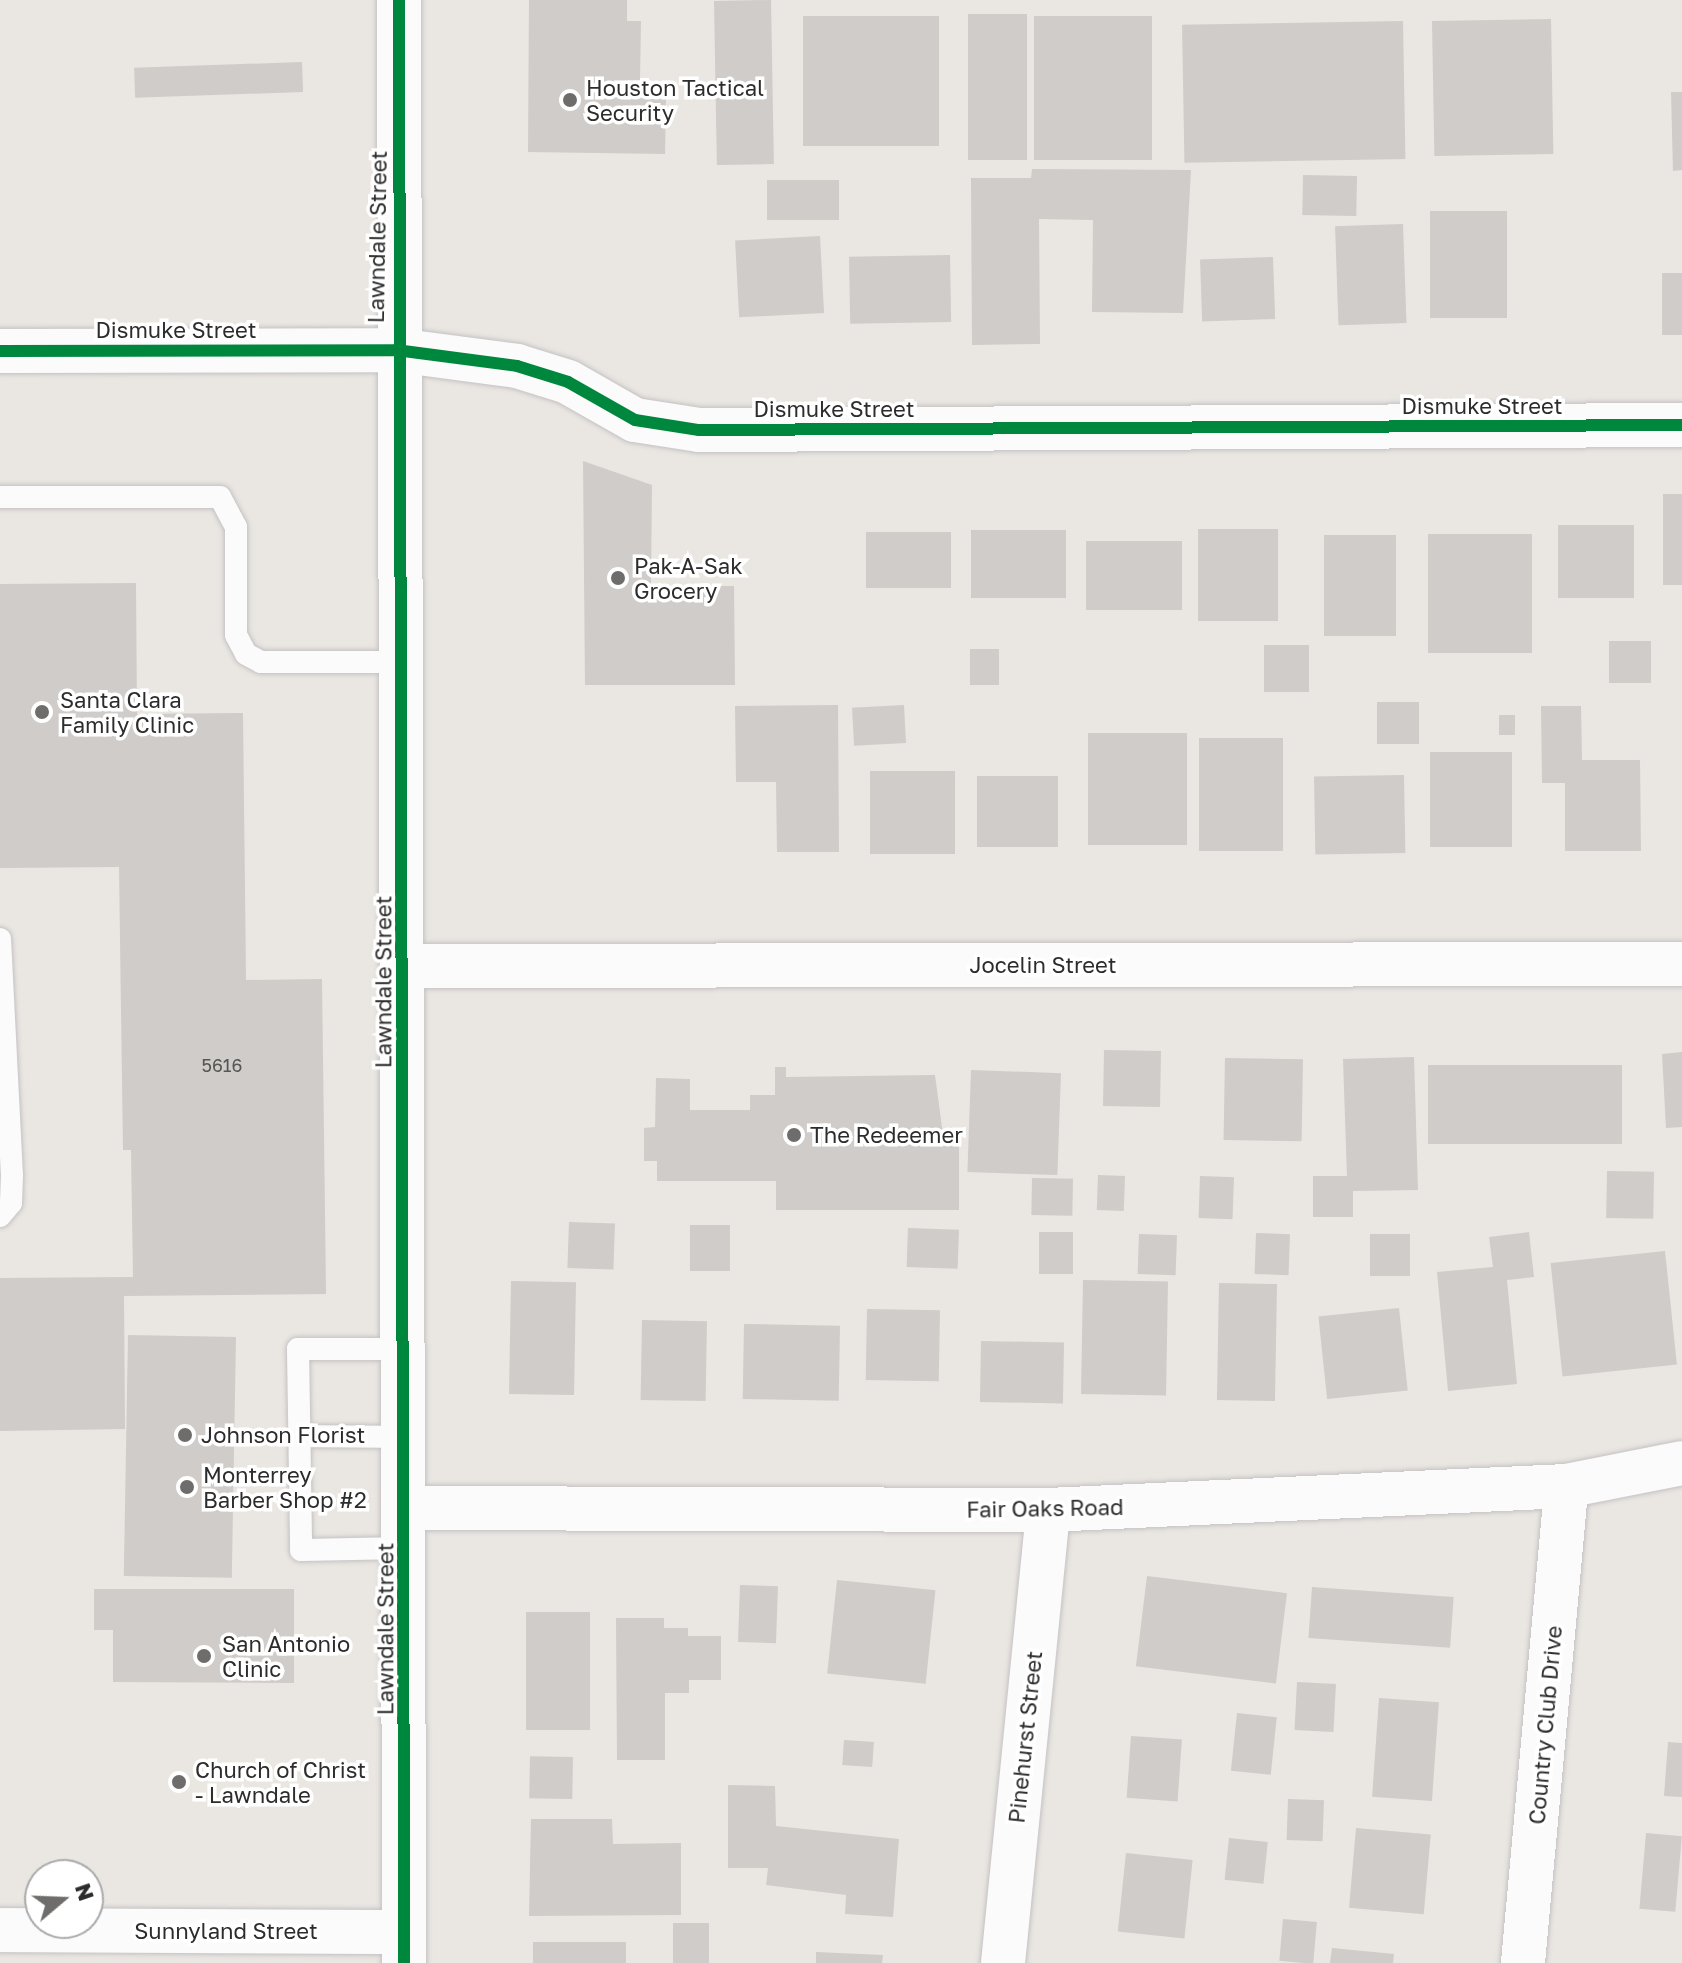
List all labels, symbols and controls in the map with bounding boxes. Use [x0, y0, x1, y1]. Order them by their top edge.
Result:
place label: Houston Tactical Security [586, 74, 764, 126]
marker: Houston Tactical Security [561, 91, 579, 109]
street label: Lawndale Street [362, 151, 392, 323]
street label: Dismuke Street [95, 317, 257, 343]
street label: Dismuke Street [1401, 393, 1563, 419]
street label: Dismuke Street [753, 396, 915, 422]
place label: Pak-A-Sak Grocery [634, 552, 743, 604]
marker: Pak-A-Sak Grocery [609, 569, 627, 587]
place label: Santa Clara Family Clinic [60, 686, 194, 738]
marker: Santa Clara Family Clinic [31, 701, 53, 723]
street label: Lawndale Street [370, 896, 396, 1068]
street label: Jocelin Street [969, 952, 1117, 978]
house number: 5616 [202, 1054, 242, 1076]
place label: The Redeemer [810, 1122, 963, 1148]
marker: The Redeemer [785, 1126, 803, 1144]
place label: Johnson Florist [201, 1422, 365, 1448]
marker: Johnson Florist [176, 1426, 194, 1444]
place label: Monterrey Barber Shop #2 [203, 1461, 367, 1512]
marker: Monterrey Barber Shop #2 [178, 1478, 196, 1496]
street label: Fair Oaks Road [966, 1493, 1124, 1523]
street label: Lawndale Street [372, 1543, 398, 1715]
street label: Country Club Drive [1523, 1624, 1567, 1826]
place label: San Antonio Clinic [222, 1630, 350, 1682]
marker: San Antonio Clinic [193, 1645, 215, 1667]
street label: Pinehurst Street [1003, 1650, 1047, 1824]
place label: Church of Christ - Lawndale [195, 1756, 366, 1808]
marker: Church of Christ - Lawndale [170, 1773, 188, 1791]
north arrow [24, 1859, 104, 1939]
text: N [70, 1879, 101, 1904]
street label: Sunnyland Street [134, 1918, 318, 1944]

